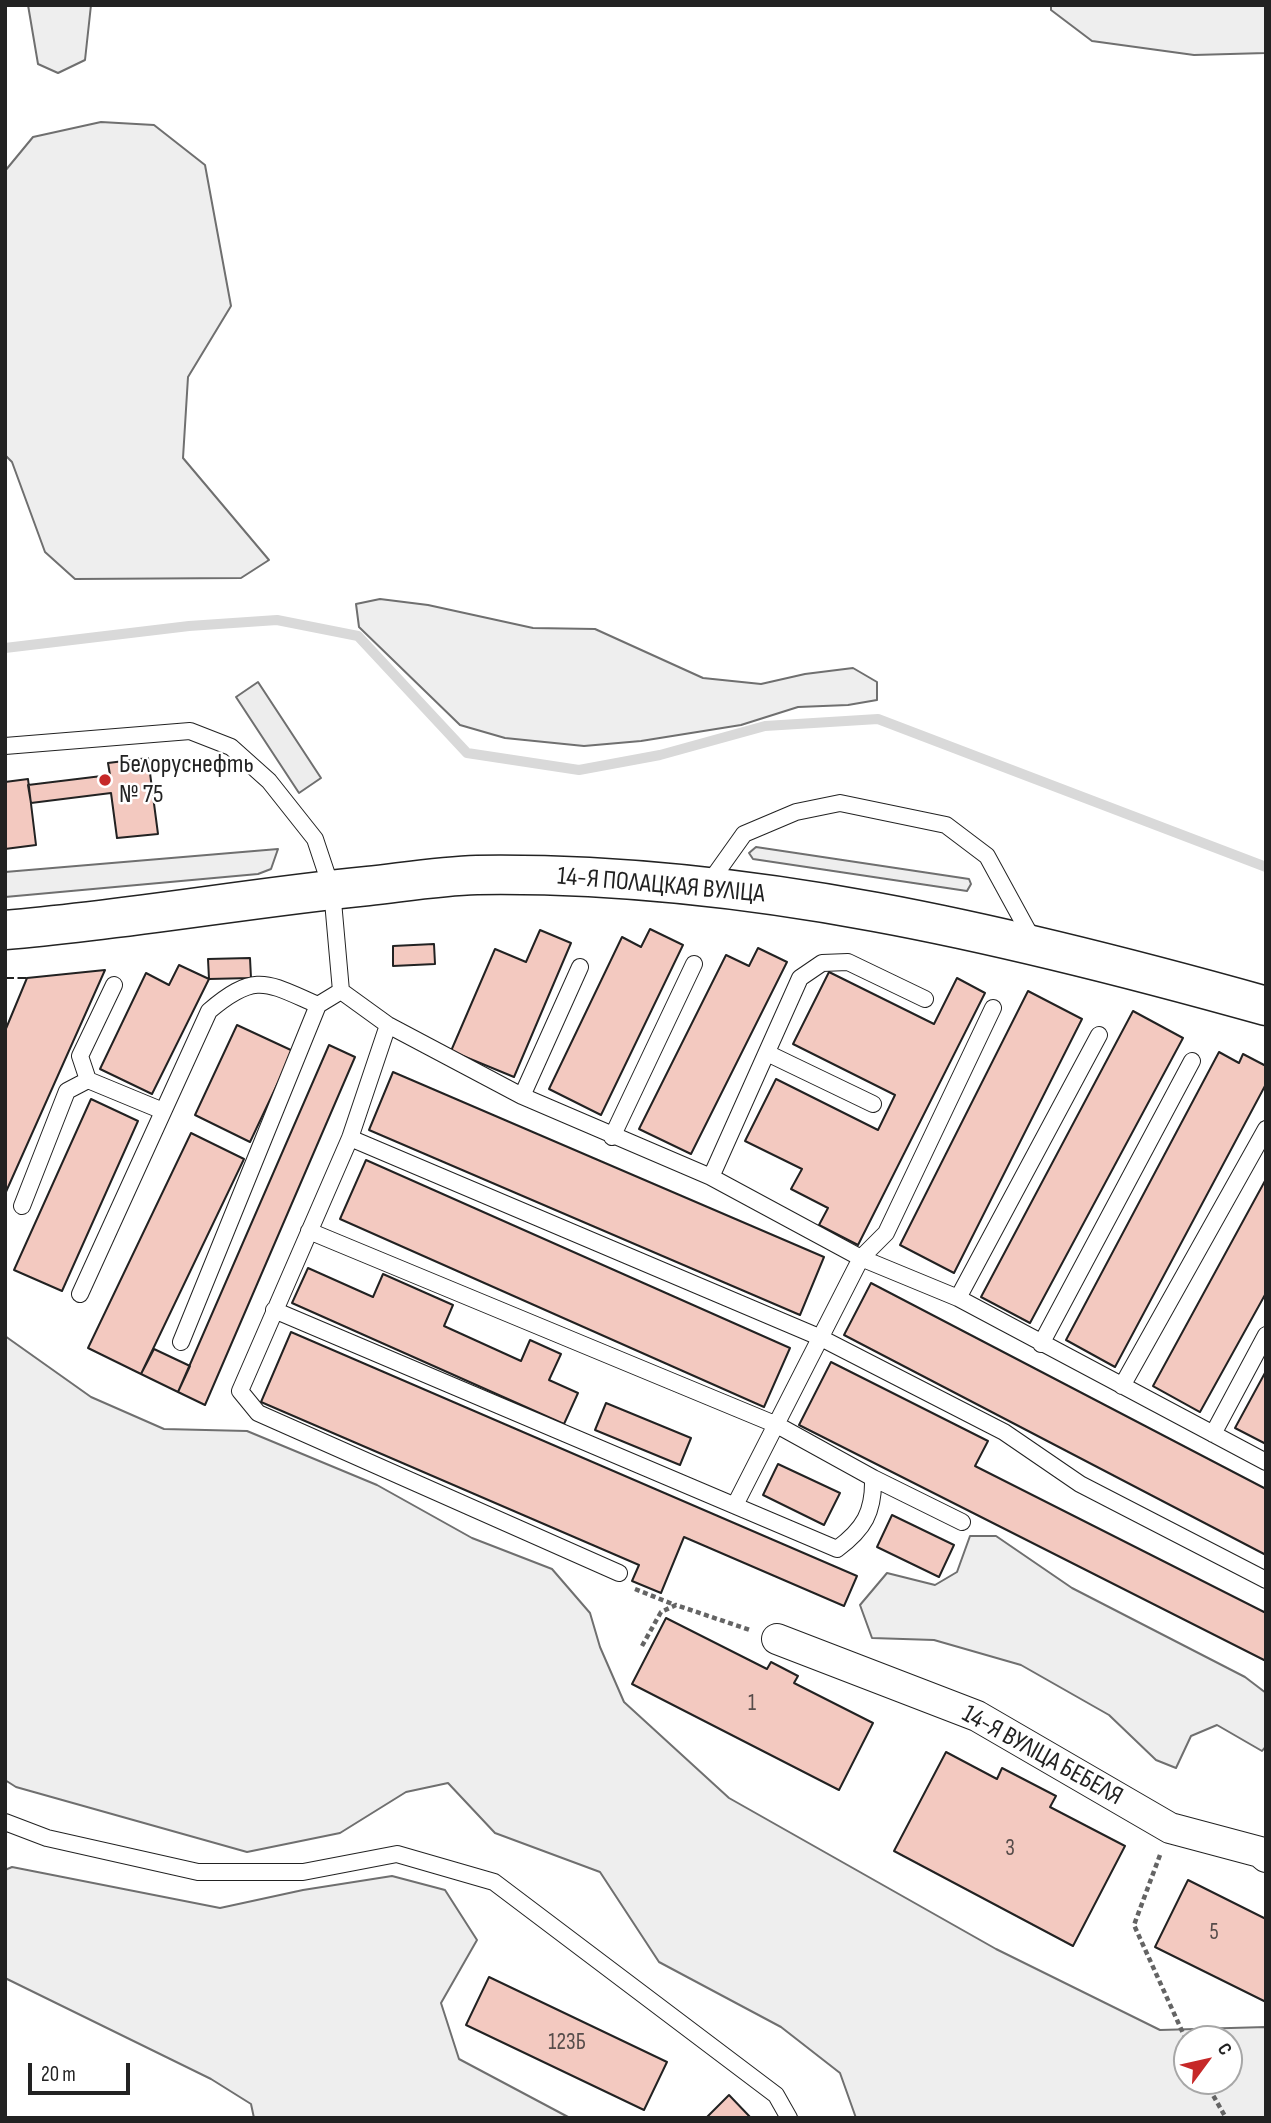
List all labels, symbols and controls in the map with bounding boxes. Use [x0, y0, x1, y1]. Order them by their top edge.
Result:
place label: Белоруснефть № 75 [119, 749, 254, 810]
marker: Белоруснефть № 75 [97, 772, 113, 788]
street label: 14-Я ПОЛАЦКАЯ ВУЛІЦА [556, 861, 766, 911]
house number: 1 [748, 1690, 756, 1718]
street label: 14-Я ВУЛІЦА БЕБЕЛЯ [956, 1699, 1128, 1813]
house number: 3 [1005, 1835, 1015, 1863]
house number: 5 [1209, 1919, 1219, 1947]
north arrow [1173, 2025, 1243, 2095]
house number: 123Б [548, 2029, 586, 2057]
text: С [1212, 2039, 1237, 2060]
scale bar [32, 2050, 133, 2094]
text: 20 m [41, 2062, 76, 2087]

